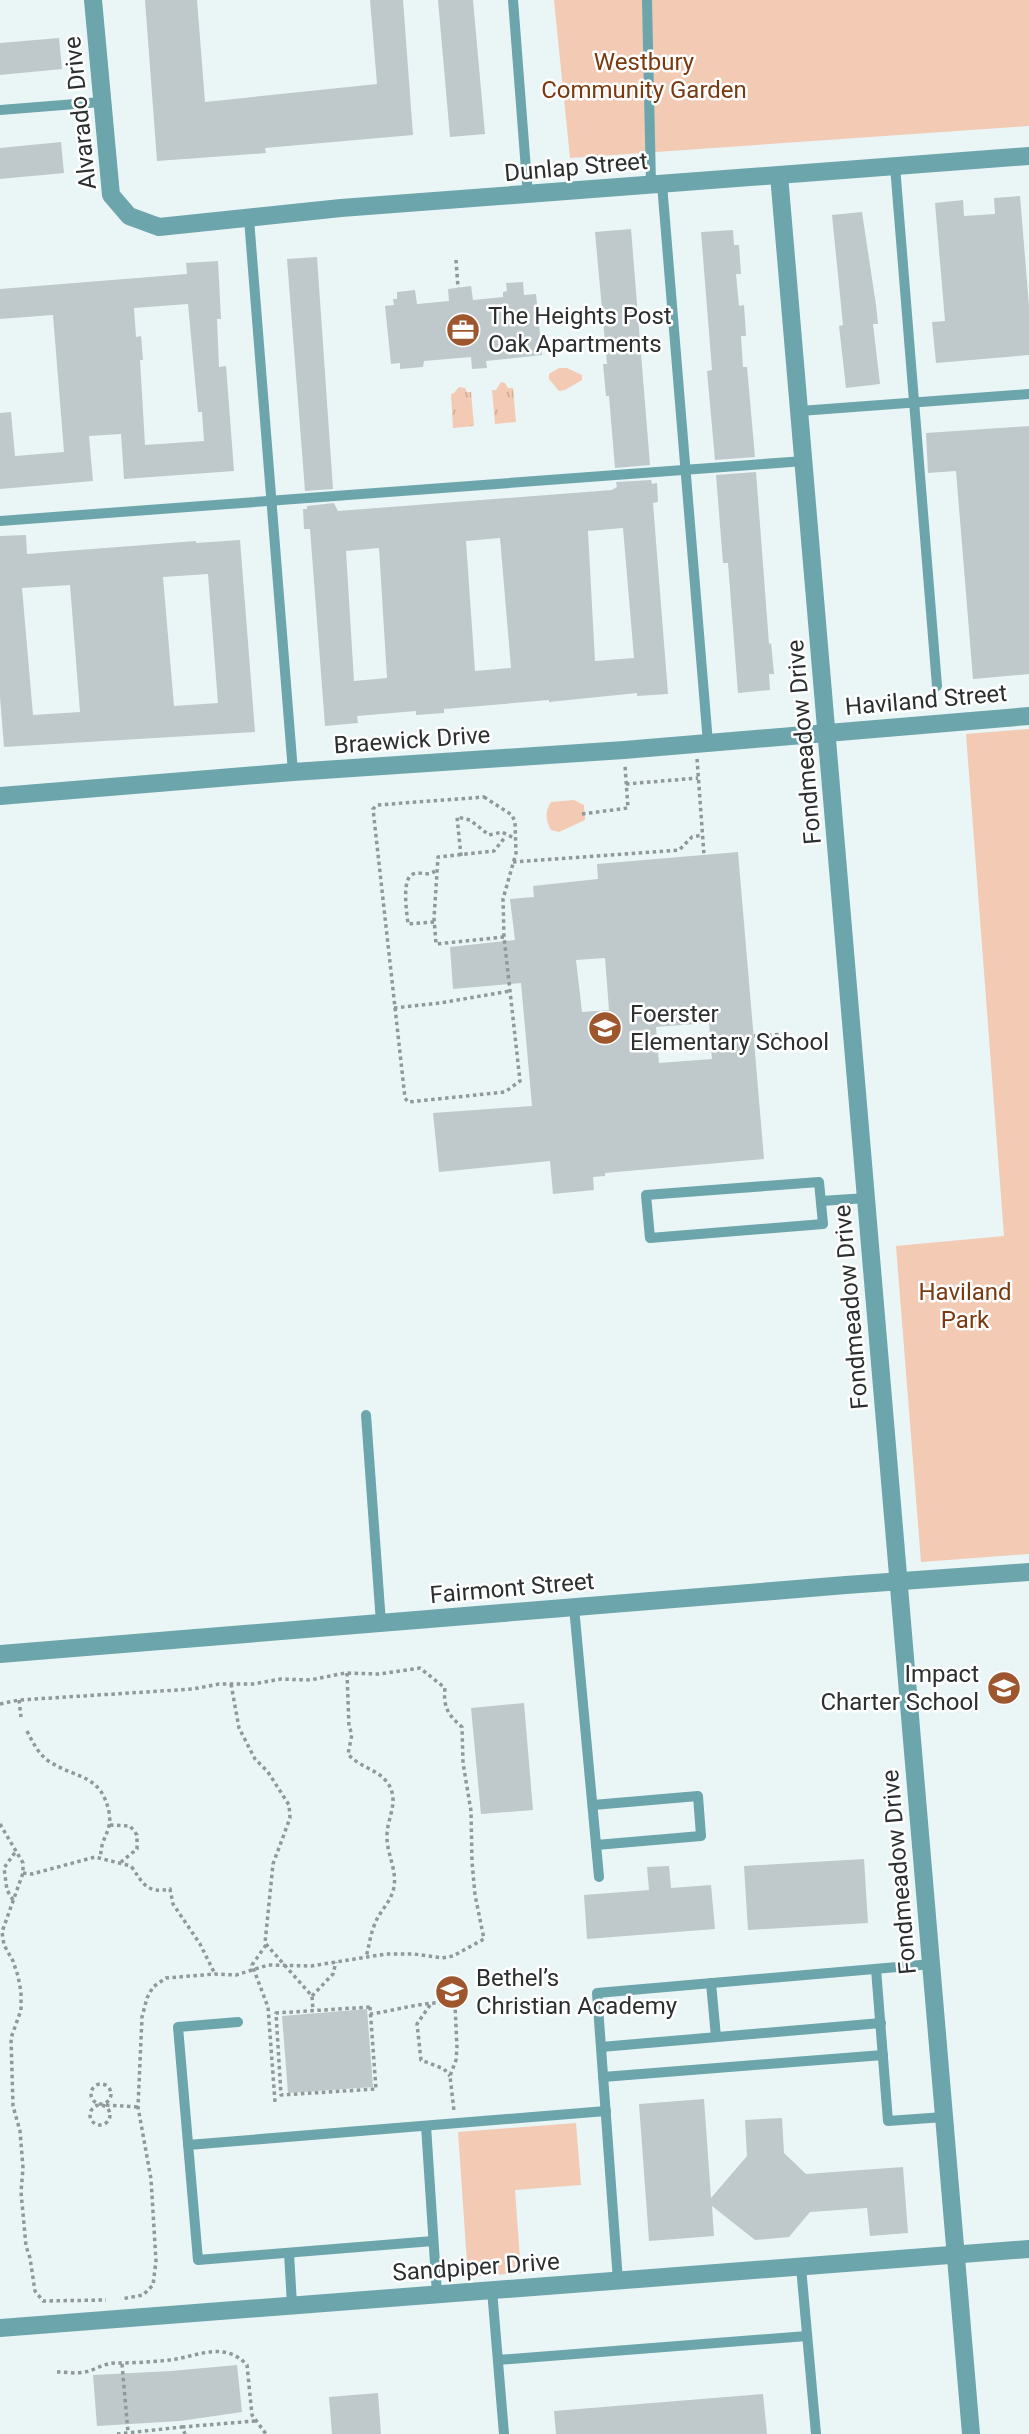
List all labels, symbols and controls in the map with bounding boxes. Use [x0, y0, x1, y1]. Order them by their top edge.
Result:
street label: Alvarado Drive [58, 35, 102, 191]
park label: Westbury Community Garden [541, 48, 747, 104]
street label: Dunlap Street [503, 147, 649, 187]
place label: The Heights Post Oak Apartments [488, 302, 672, 358]
office icon: The Heights Post Oak Apartments [444, 311, 482, 349]
street label: Fondmeadow Drive [781, 638, 827, 846]
street label: Haviland Street [844, 679, 1008, 721]
street label: Braewick Drive [333, 721, 491, 759]
place label: Foerster Elementary School [630, 1000, 829, 1056]
school or university icon: Foerster Elementary School [586, 1009, 624, 1047]
street label: Fondmeadow Drive [828, 1203, 874, 1411]
park label: Haviland Park [918, 1278, 1012, 1334]
street label: Fairmont Street [429, 1567, 596, 1609]
place label: Impact Charter School [820, 1660, 979, 1716]
school or university icon: Impact Charter School [985, 1669, 1023, 1707]
street label: Fondmeadow Drive [876, 1768, 922, 1976]
place label: Bethel’s Christian Academy [476, 1964, 678, 2020]
school or university icon: Bethel’s Christian Academy [433, 1973, 471, 2011]
street label: Sandpiper Drive [391, 2247, 561, 2287]

